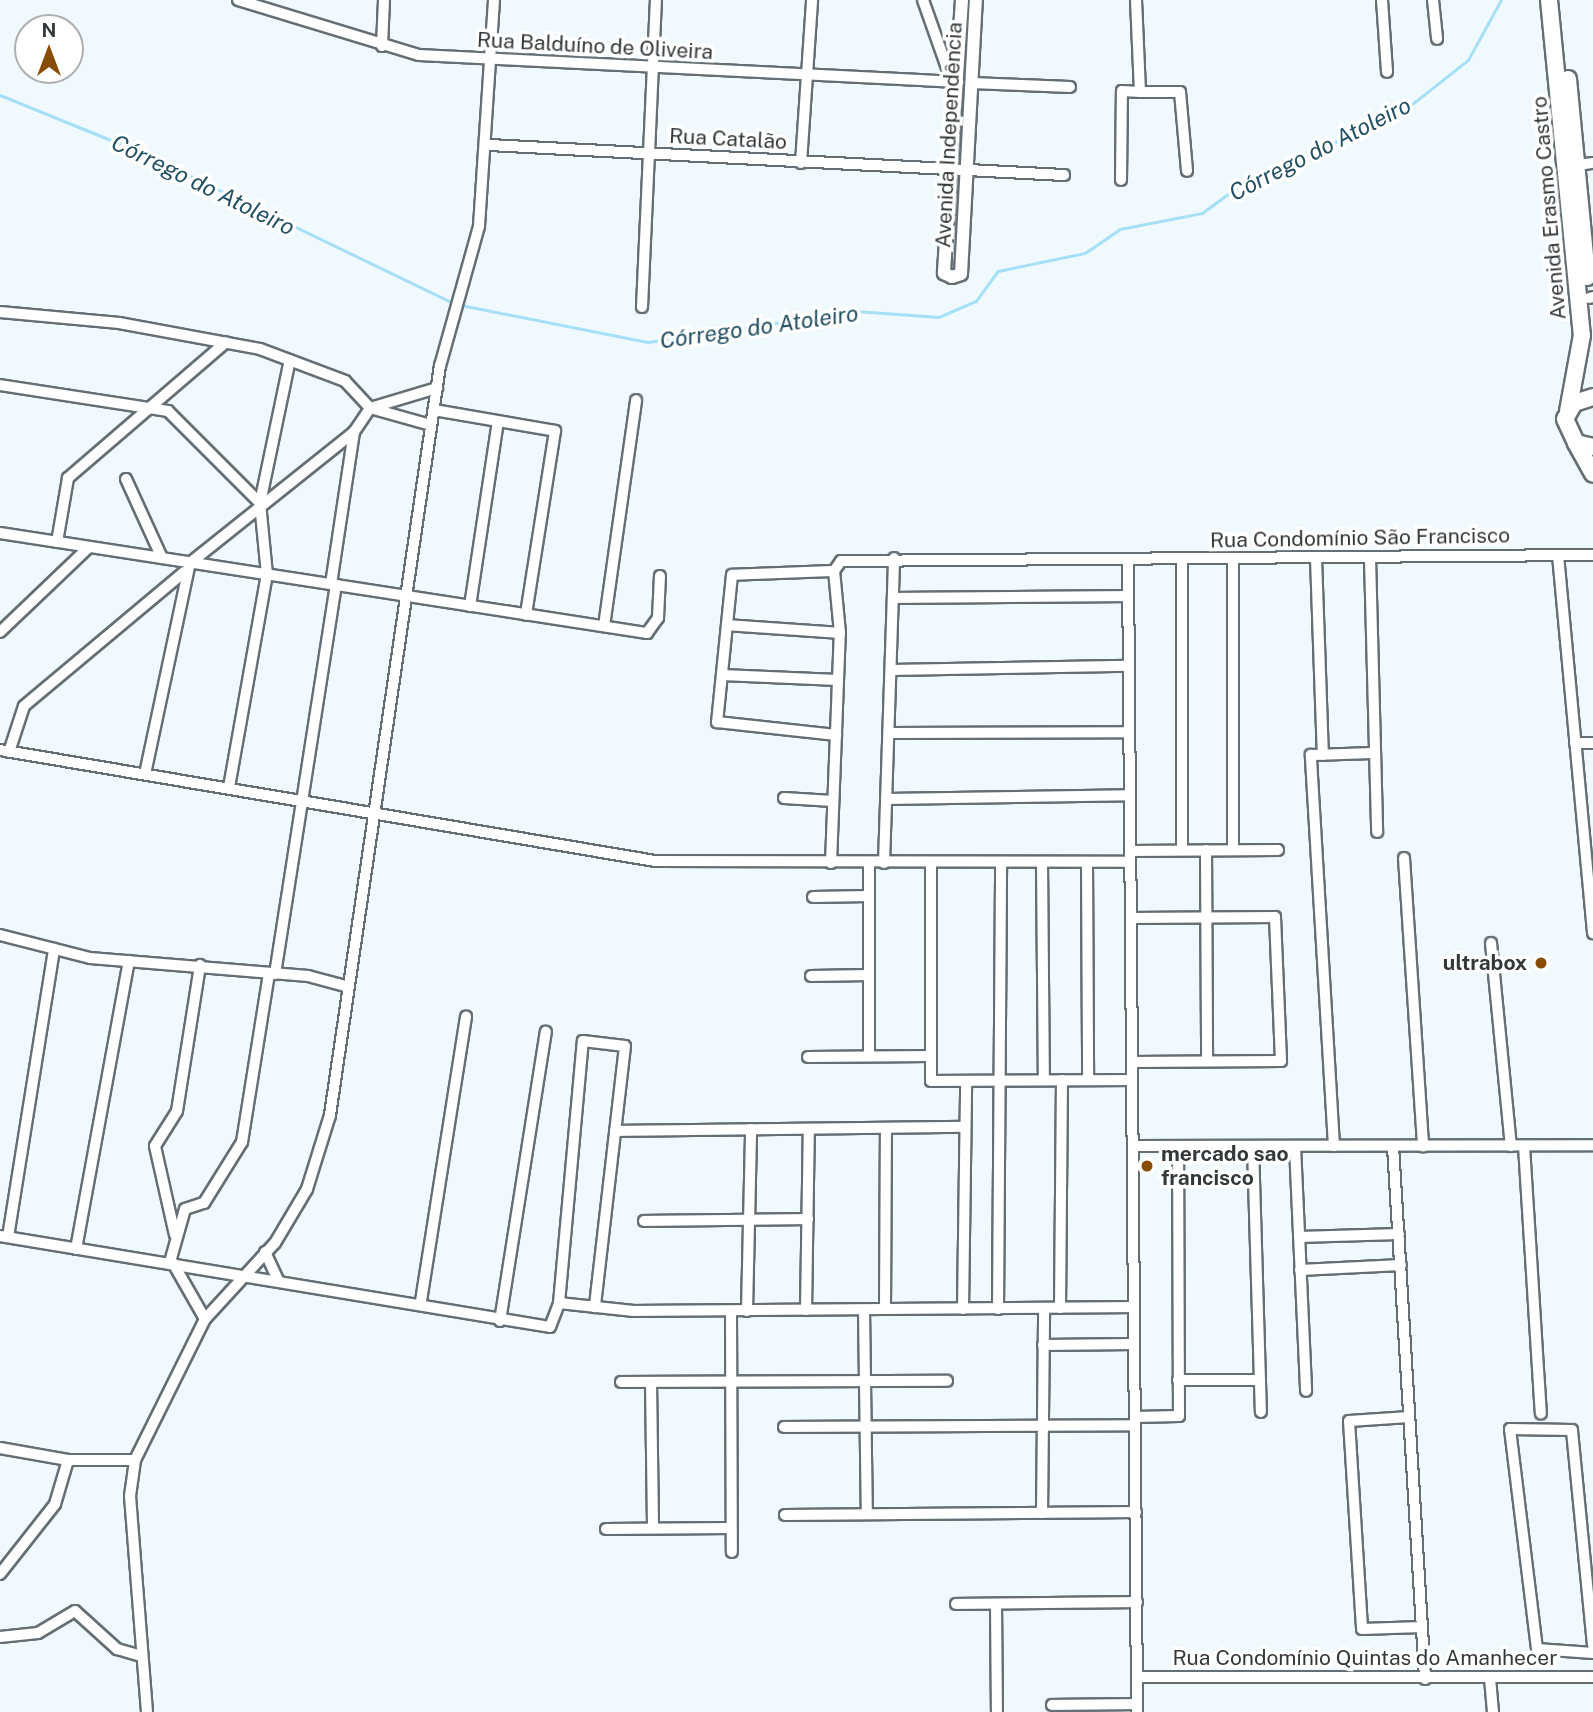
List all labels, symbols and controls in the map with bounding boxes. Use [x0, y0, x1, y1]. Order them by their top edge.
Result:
north arrow [14, 14, 84, 84]
text: N [42, 19, 56, 41]
street label: Avenida Independência [931, 21, 967, 249]
street label: Rua Balduíno de Oliveira [476, 27, 714, 65]
water label: Córrego do Atoleiro [1224, 91, 1416, 207]
street label: Avenida Erasmo Castro [1527, 95, 1571, 321]
street label: Rua Catalão [668, 123, 788, 155]
water label: Córrego do Atoleiro [107, 129, 299, 241]
water label: Córrego do Atoleiro [658, 299, 860, 355]
street label: Rua Condomínio São Francisco [1210, 523, 1510, 553]
place label: ultrabox [1443, 950, 1527, 976]
marker: ultrabox [1533, 955, 1549, 971]
place label: mercado sao francisco [1161, 1141, 1289, 1191]
marker: mercado sao francisco [1139, 1158, 1155, 1174]
street label: Rua Condomínio Quintas do Amanhecer [1172, 1645, 1558, 1671]

